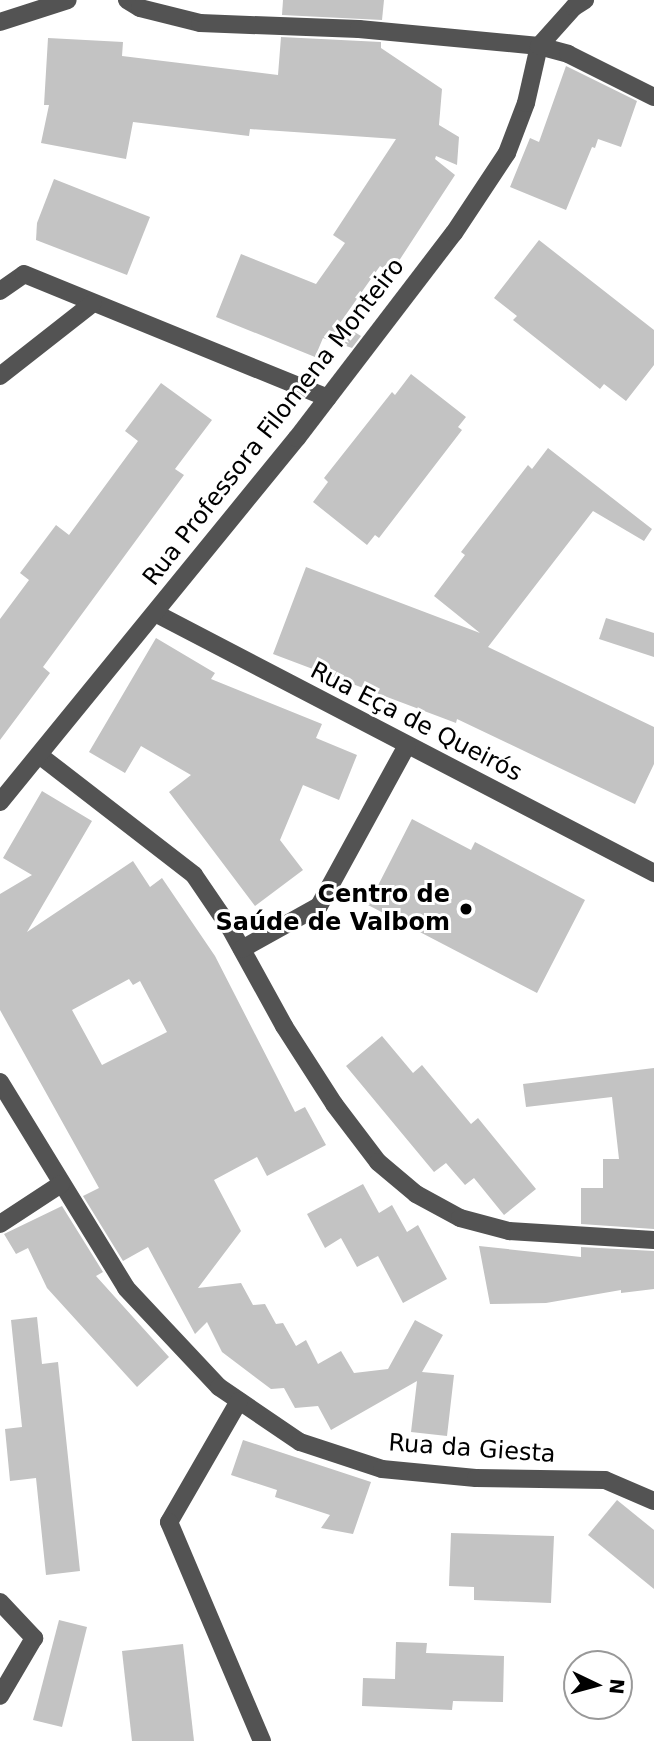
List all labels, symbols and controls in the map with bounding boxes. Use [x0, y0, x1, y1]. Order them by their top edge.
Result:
street label: Rua Professora Filomena Monteiro [137, 253, 411, 591]
street label: Rua Eça de Queirós [305, 656, 527, 788]
place label: Centro de Saúde de Valbom [215, 881, 450, 937]
marker: Centro de Saúde de Valbom [456, 899, 476, 919]
street label: Rua da Giesta [388, 1429, 556, 1469]
north arrow [563, 1650, 633, 1720]
text: N [605, 1678, 629, 1696]

